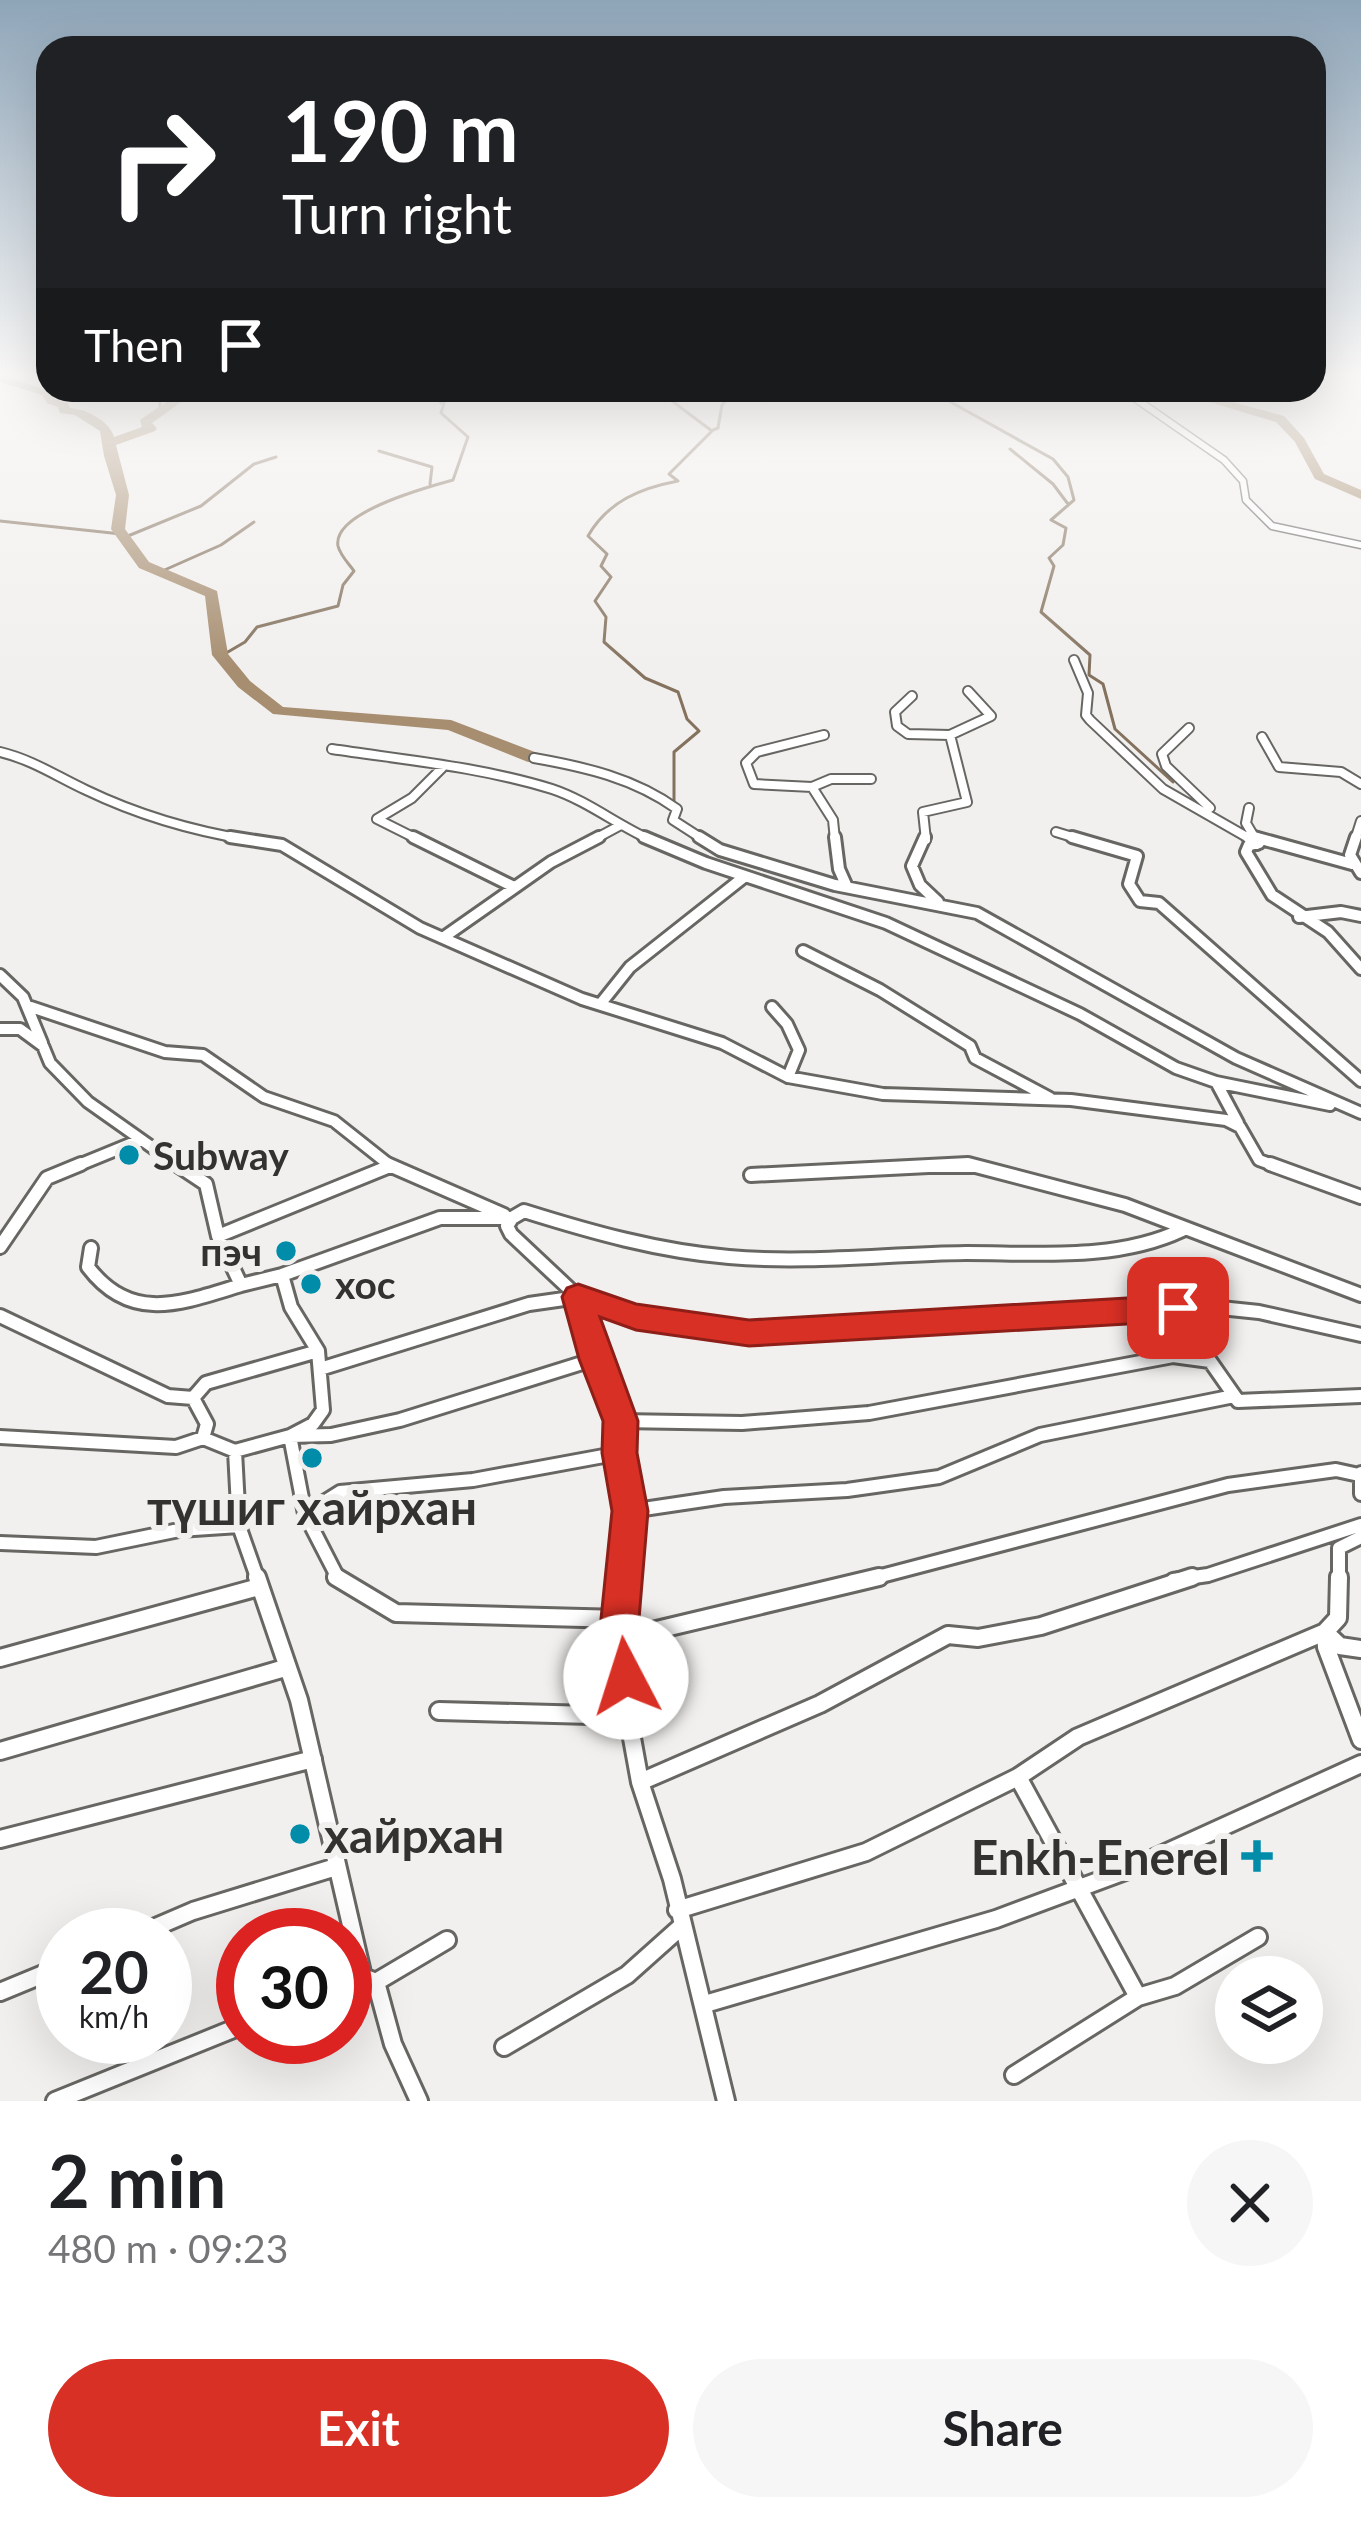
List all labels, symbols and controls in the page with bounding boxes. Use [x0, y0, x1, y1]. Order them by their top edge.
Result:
text: 190 m [282, 79, 519, 180]
icon: right [84, 84, 240, 240]
text: Turn right [282, 181, 512, 246]
icon: arrive [208, 312, 274, 378]
text: Then [84, 318, 184, 372]
place label: Subway [153, 1132, 289, 1178]
marker: Subway [116, 1142, 142, 1168]
place label: пэч [200, 1228, 262, 1274]
marker: пэч [273, 1238, 299, 1264]
pin [1127, 1257, 1229, 1359]
place label: хос [335, 1261, 396, 1307]
marker: хос [298, 1271, 324, 1297]
icon: arrive [1145, 1275, 1211, 1341]
marker: түшиг хайрхан [299, 1445, 325, 1471]
place label: түшиг хайрхан [147, 1478, 477, 1535]
position arrow [563, 1614, 689, 1740]
place label: хайрхан [324, 1806, 504, 1863]
marker: хайрхан [287, 1821, 313, 1847]
place label: Enkh-Enerel [971, 1828, 1230, 1885]
marker: Enkh-Enerel [1241, 1840, 1273, 1872]
speed limit sign: 30 [216, 1908, 372, 2064]
text: 20 [79, 1935, 149, 2007]
map controls [1215, 1956, 1323, 2064]
button: layers [1215, 1956, 1323, 2064]
text: km/h [79, 1998, 149, 2034]
text: 2 min [48, 2137, 226, 2223]
button: close [1187, 2140, 1313, 2266]
text: 480 m · 09:23 [48, 2225, 288, 2271]
button: Exit [48, 2359, 669, 2497]
button: Share [693, 2359, 1313, 2497]

